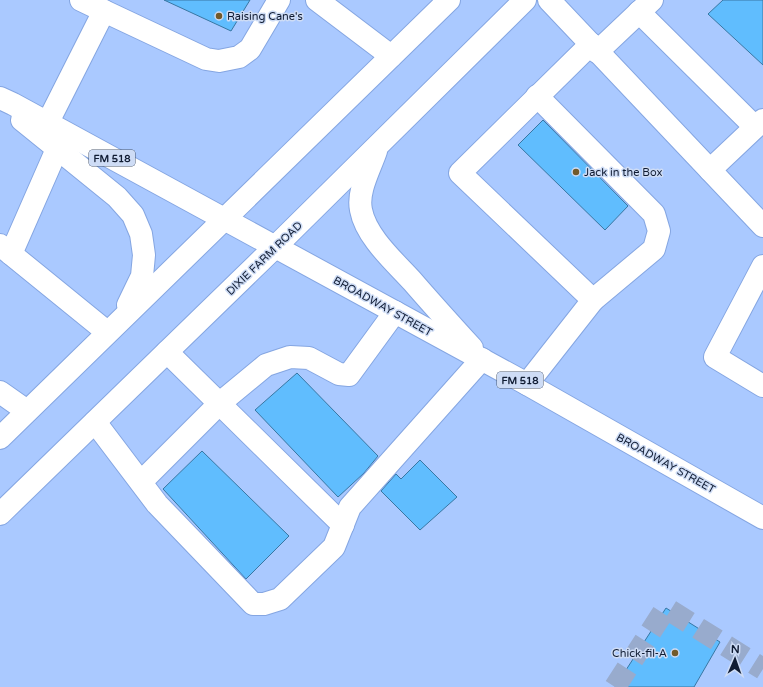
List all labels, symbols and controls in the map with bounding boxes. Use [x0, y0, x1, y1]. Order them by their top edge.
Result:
place label: Raising Cane's [227, 10, 303, 23]
marker: Raising Cane's [214, 11, 224, 21]
road number: FM 518 [89, 150, 135, 166]
place label: Jack in the Box [584, 166, 662, 179]
marker: Jack in the Box [571, 167, 581, 177]
street label: DIXIE FARM ROAD [224, 219, 305, 298]
street label: BROADWAY STREET [331, 274, 435, 339]
road number: FM 518 [497, 372, 543, 388]
street label: BROADWAY STREET [614, 431, 718, 496]
north arrow [715, 639, 755, 679]
text: N [731, 643, 740, 656]
place label: Chick-fil-A [612, 647, 667, 660]
marker: Chick-fil-A [670, 648, 680, 658]

